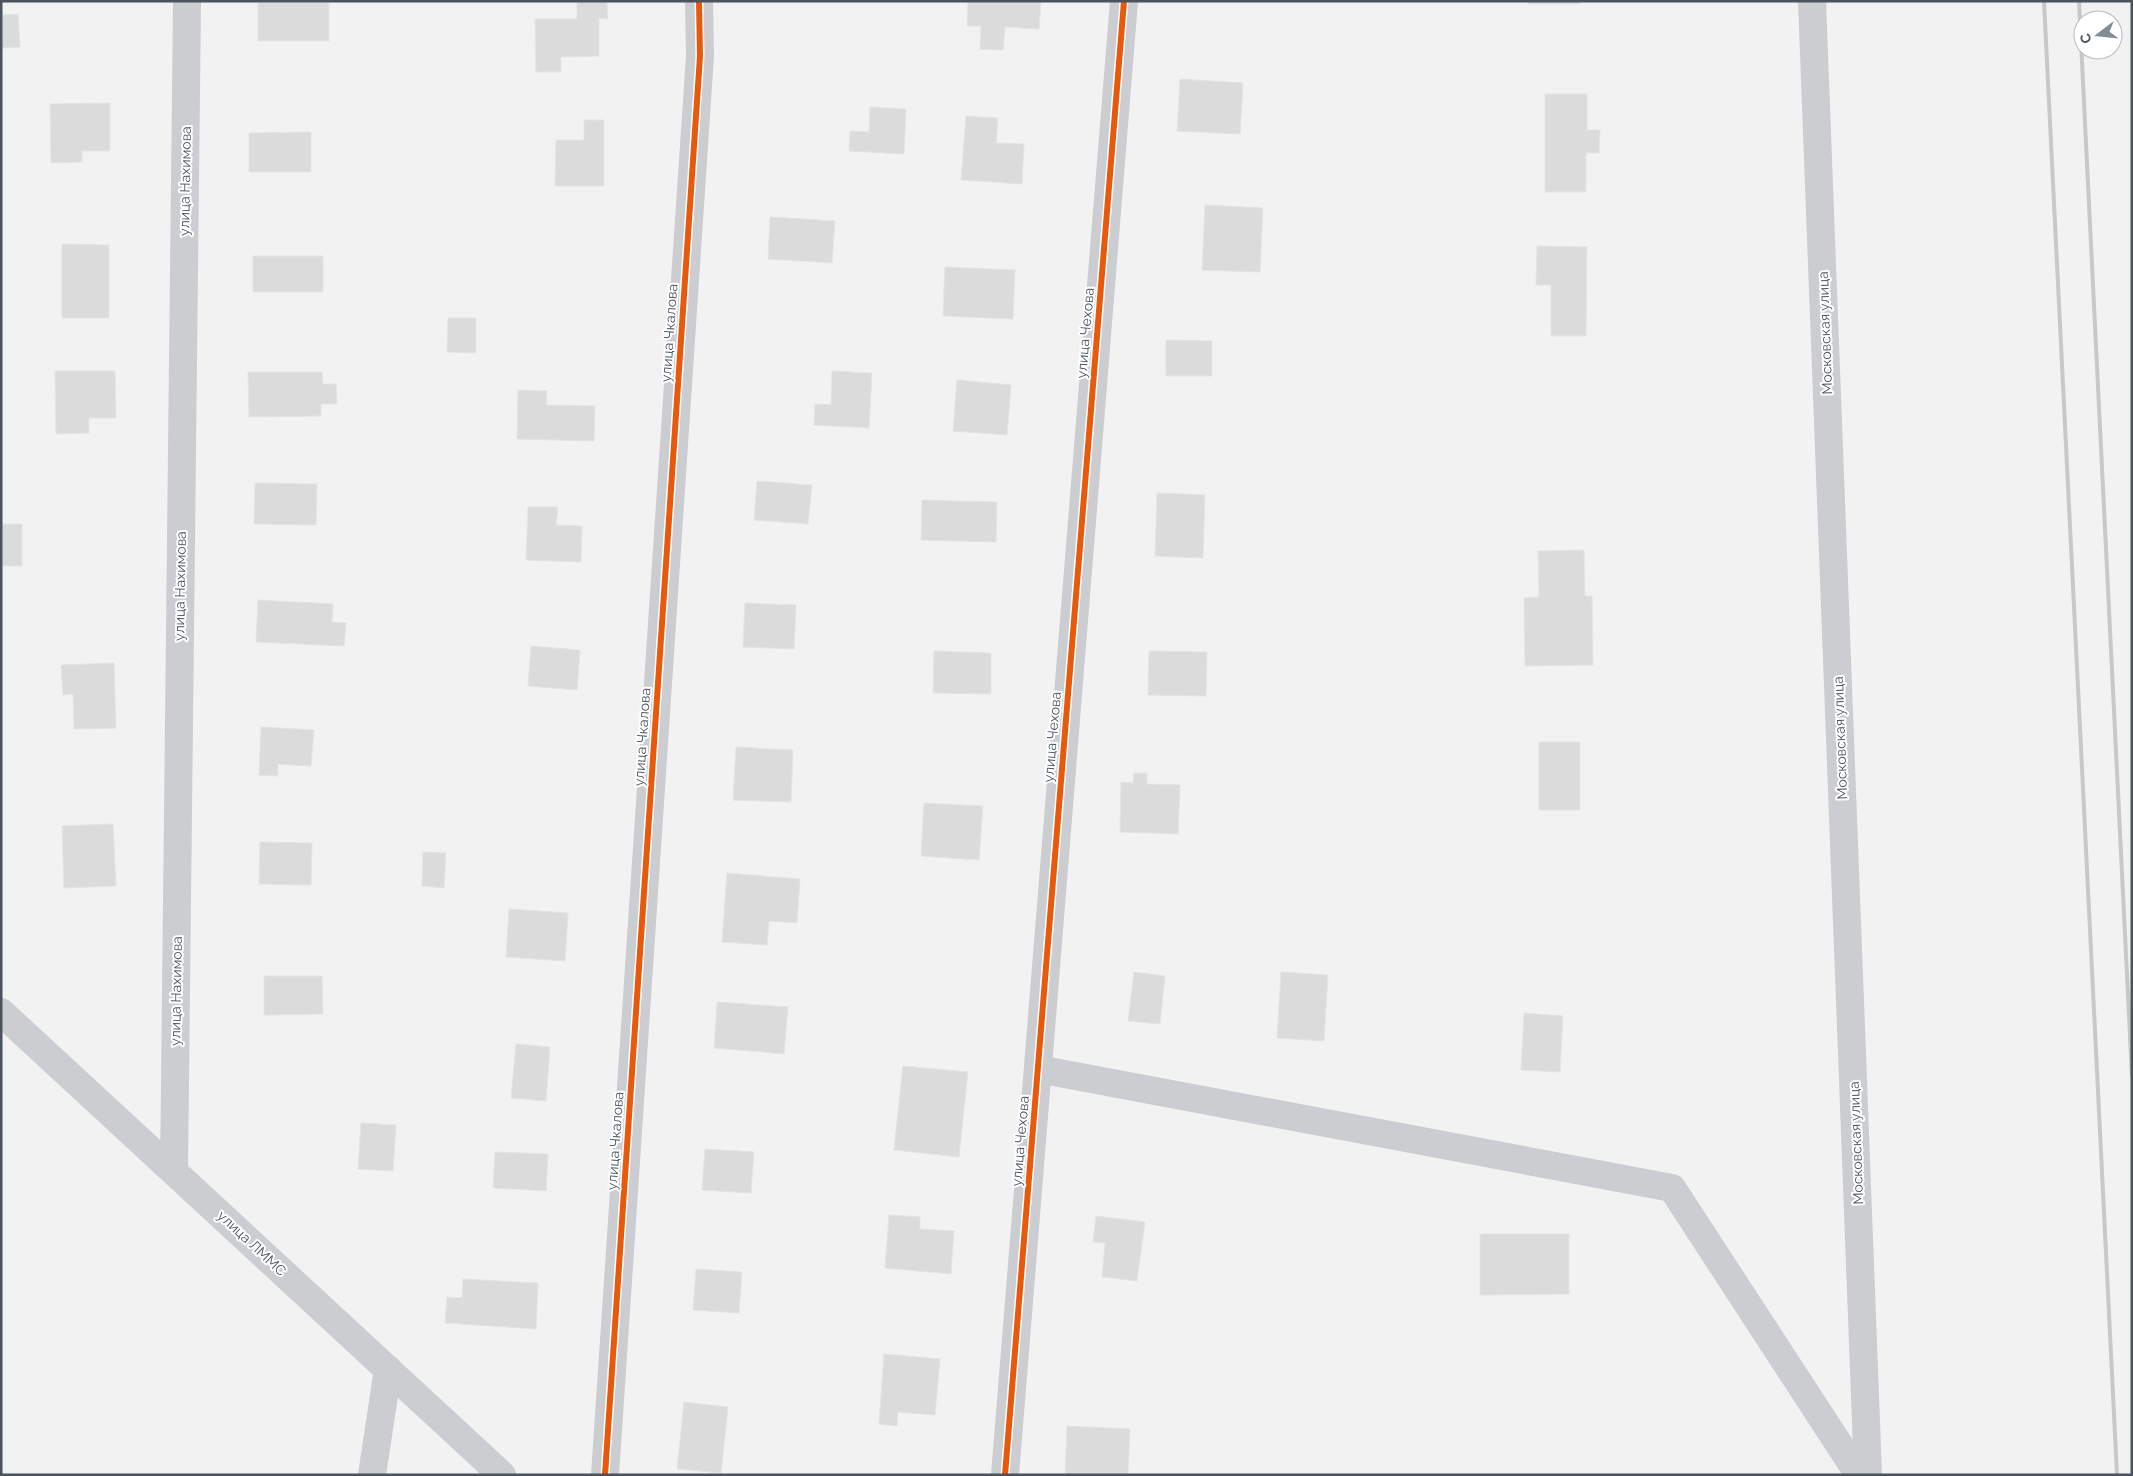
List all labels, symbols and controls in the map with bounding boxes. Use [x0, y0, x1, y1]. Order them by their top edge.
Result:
north arrow [2073, 10, 2123, 60]
text: С [2076, 31, 2095, 45]
street label: улица Нахимова [176, 126, 194, 236]
street label: Московская улица [1815, 271, 1835, 395]
street label: улица Чкалова [658, 283, 680, 383]
street label: улица Чехова [1073, 287, 1097, 379]
street label: улица Нахимова [171, 531, 189, 641]
street label: Московская улица [1830, 676, 1850, 800]
street label: улица Чкалова [631, 687, 653, 787]
street label: улица Чехова [1040, 691, 1064, 783]
street label: улица Нахимова [167, 936, 185, 1046]
street label: Московская улица [1846, 1081, 1866, 1205]
street label: улица Чкалова [604, 1091, 626, 1191]
street label: улица Чехова [1008, 1095, 1032, 1187]
street label: улица ЛММС [215, 1207, 290, 1279]

